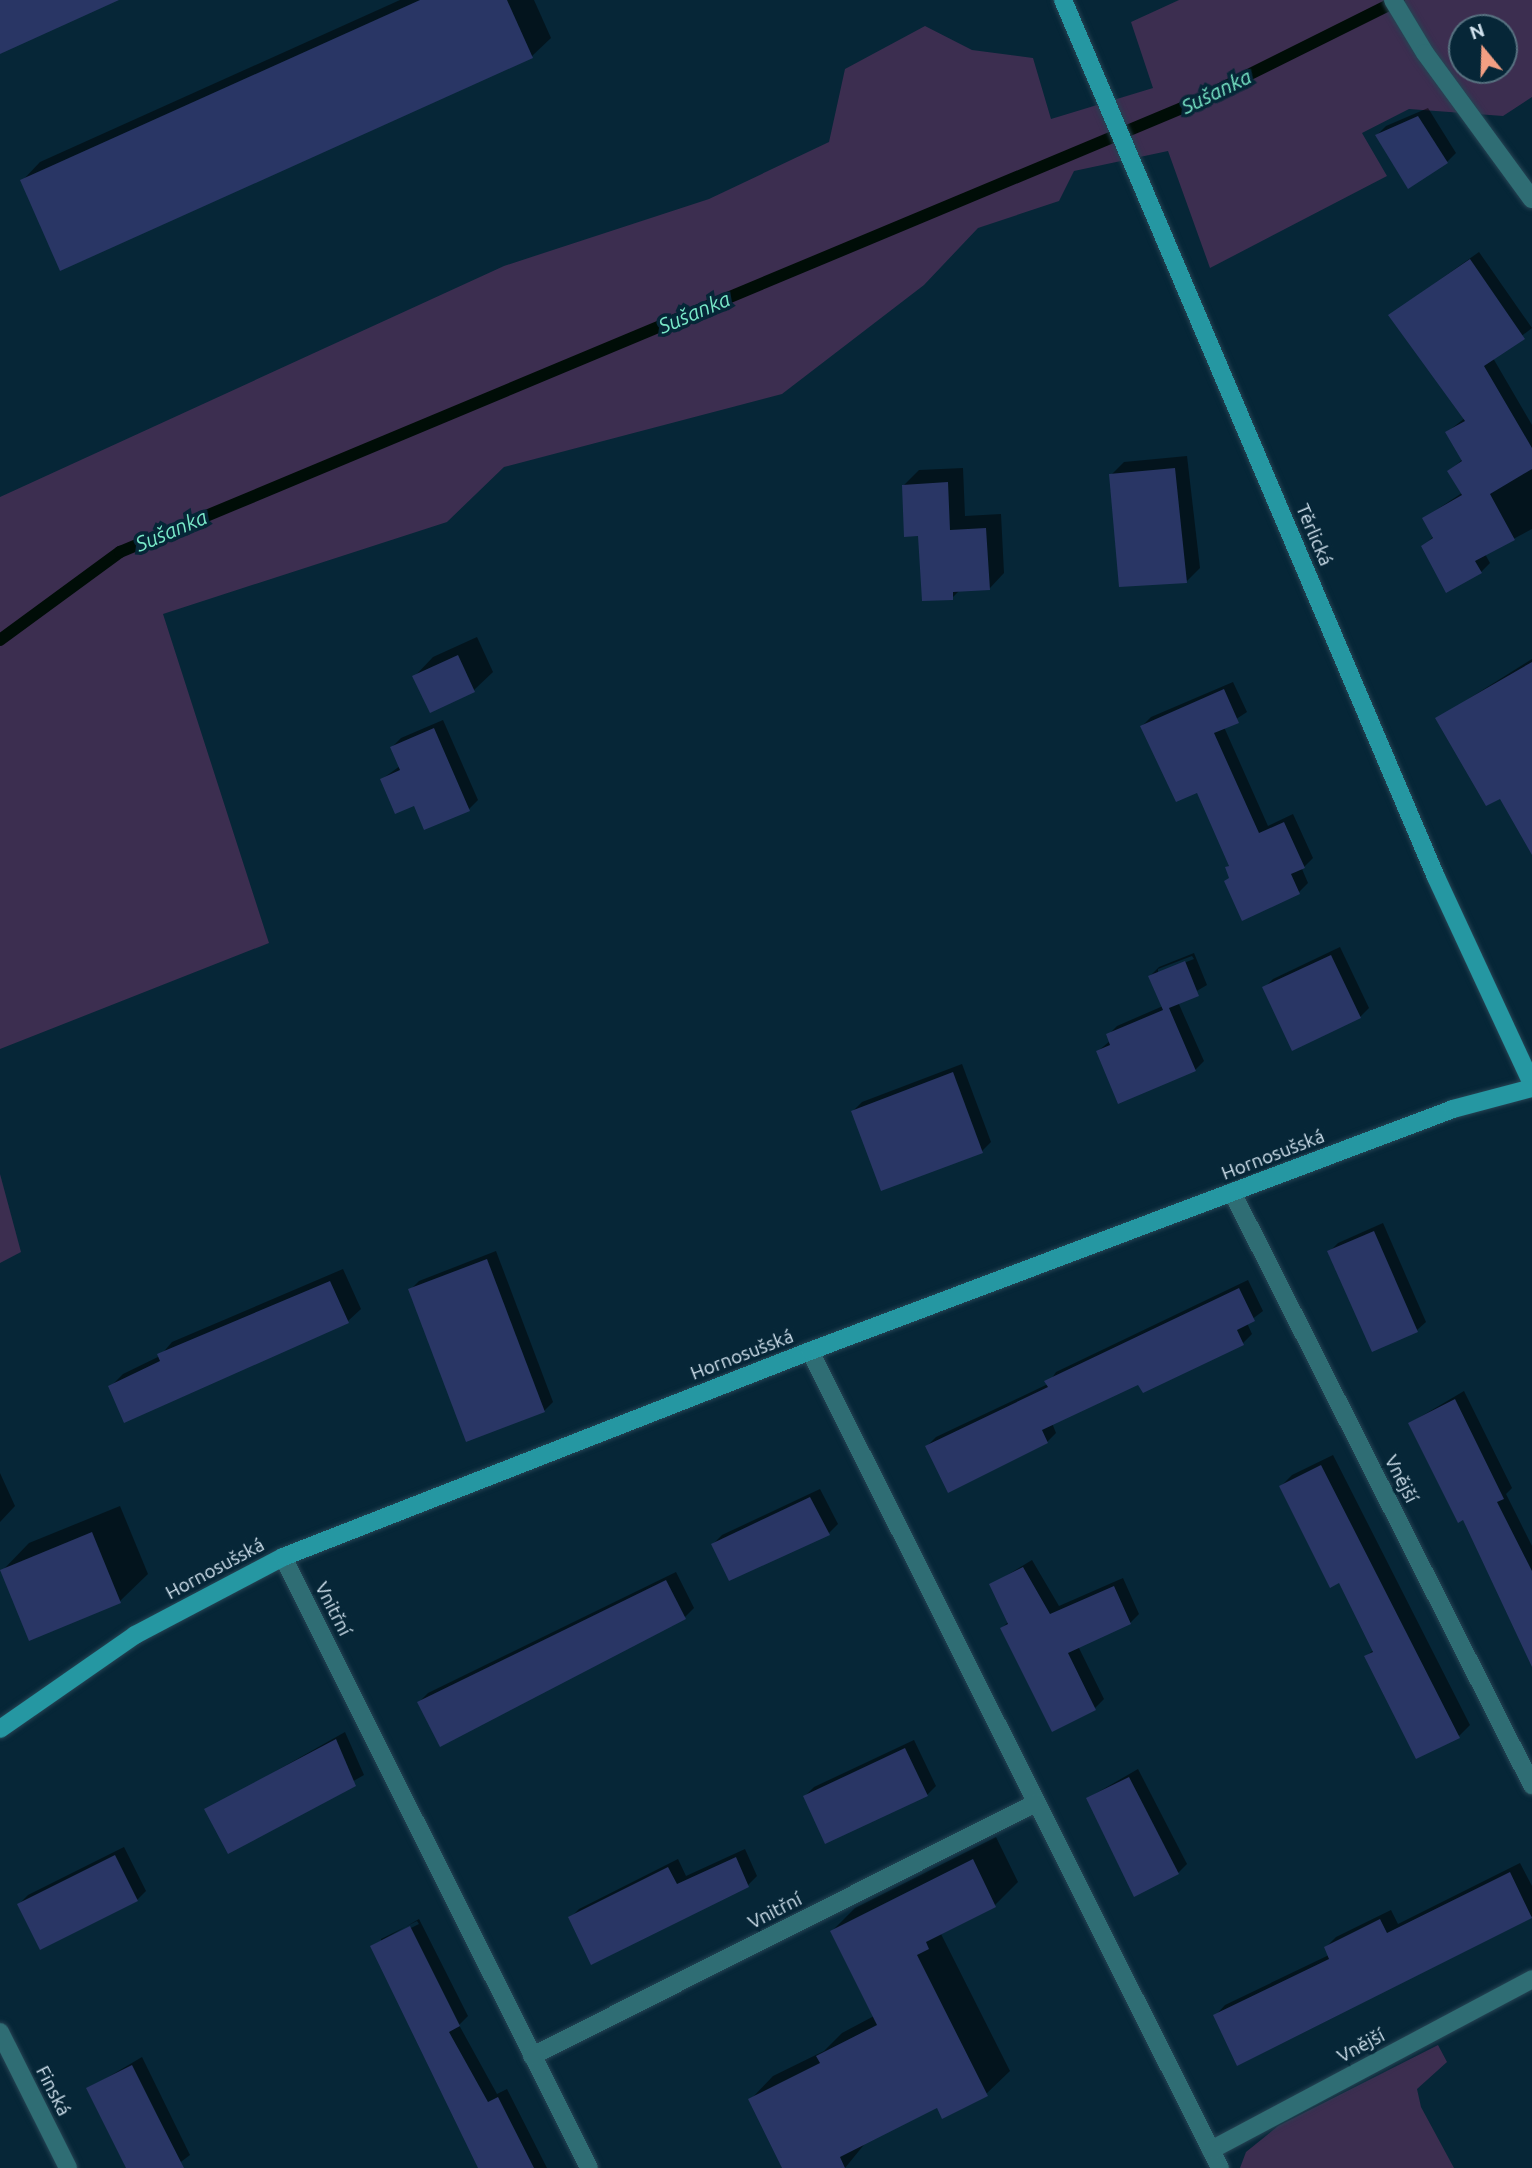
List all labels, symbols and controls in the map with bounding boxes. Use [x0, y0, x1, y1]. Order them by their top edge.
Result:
north arrow [1448, 14, 1518, 84]
text: N [1467, 18, 1487, 44]
water label: Sušanka [1177, 63, 1255, 119]
water label: Sušanka [654, 286, 734, 338]
street label: Těrlická [1291, 501, 1337, 569]
water label: Sušanka [131, 504, 211, 556]
street label: Hornosušská [1218, 1125, 1328, 1185]
street label: Hornosušská [687, 1325, 797, 1385]
street label: Vnější [1379, 1451, 1423, 1507]
street label: Hornosušská [162, 1533, 268, 1605]
street label: Vnitřní [310, 1578, 356, 1640]
street label: Vnitřní [744, 1888, 806, 1934]
street label: Vnější [1333, 2024, 1389, 2068]
street label: Finská [31, 2062, 75, 2120]

